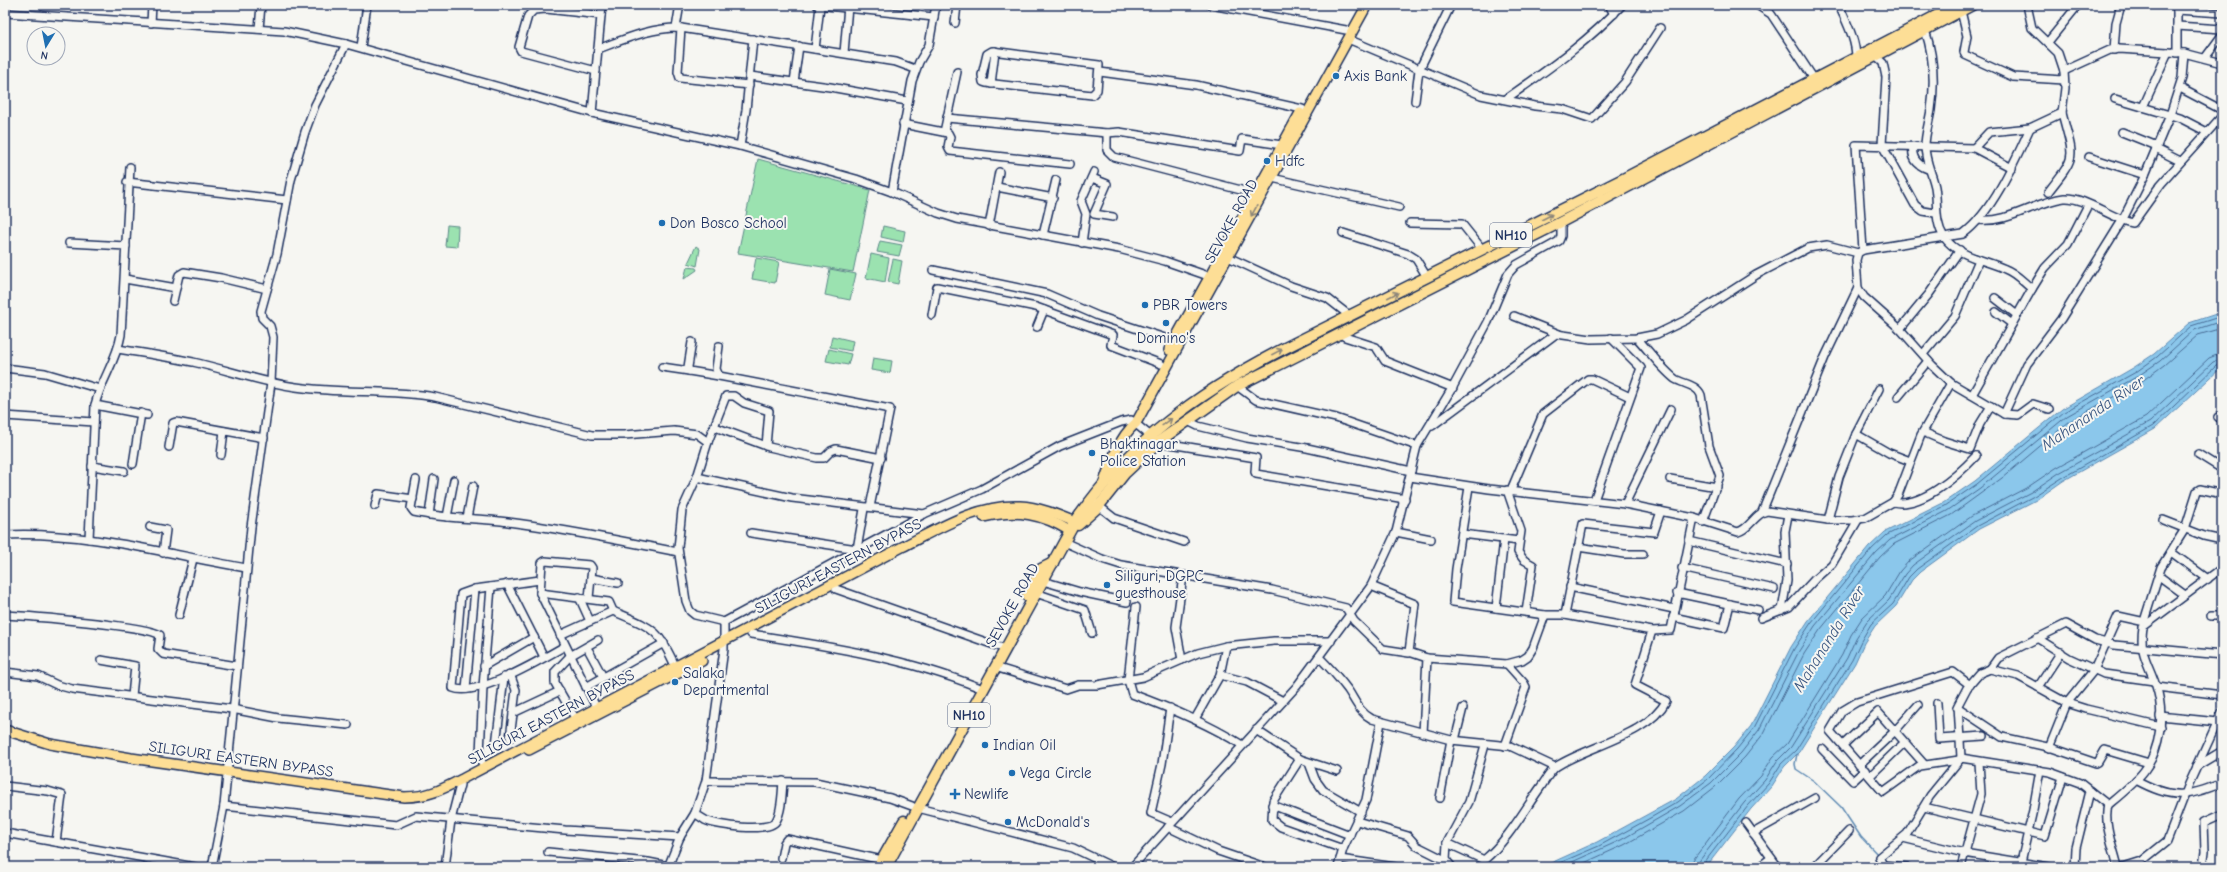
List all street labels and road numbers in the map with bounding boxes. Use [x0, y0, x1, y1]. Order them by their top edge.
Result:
street label: SEVOKE ROAD [1200, 176, 1262, 266]
road number: NH10 [1490, 223, 1532, 247]
street label: SILIGURI EASTERN BYPASS [752, 514, 924, 618]
street label: SEVOKE ROAD [981, 560, 1043, 650]
street label: SILIGURI EASTERN BYPASS [465, 665, 637, 769]
road number: NH10 [948, 703, 990, 727]
street label: SILIGURI EASTERN BYPASS [148, 737, 334, 781]

